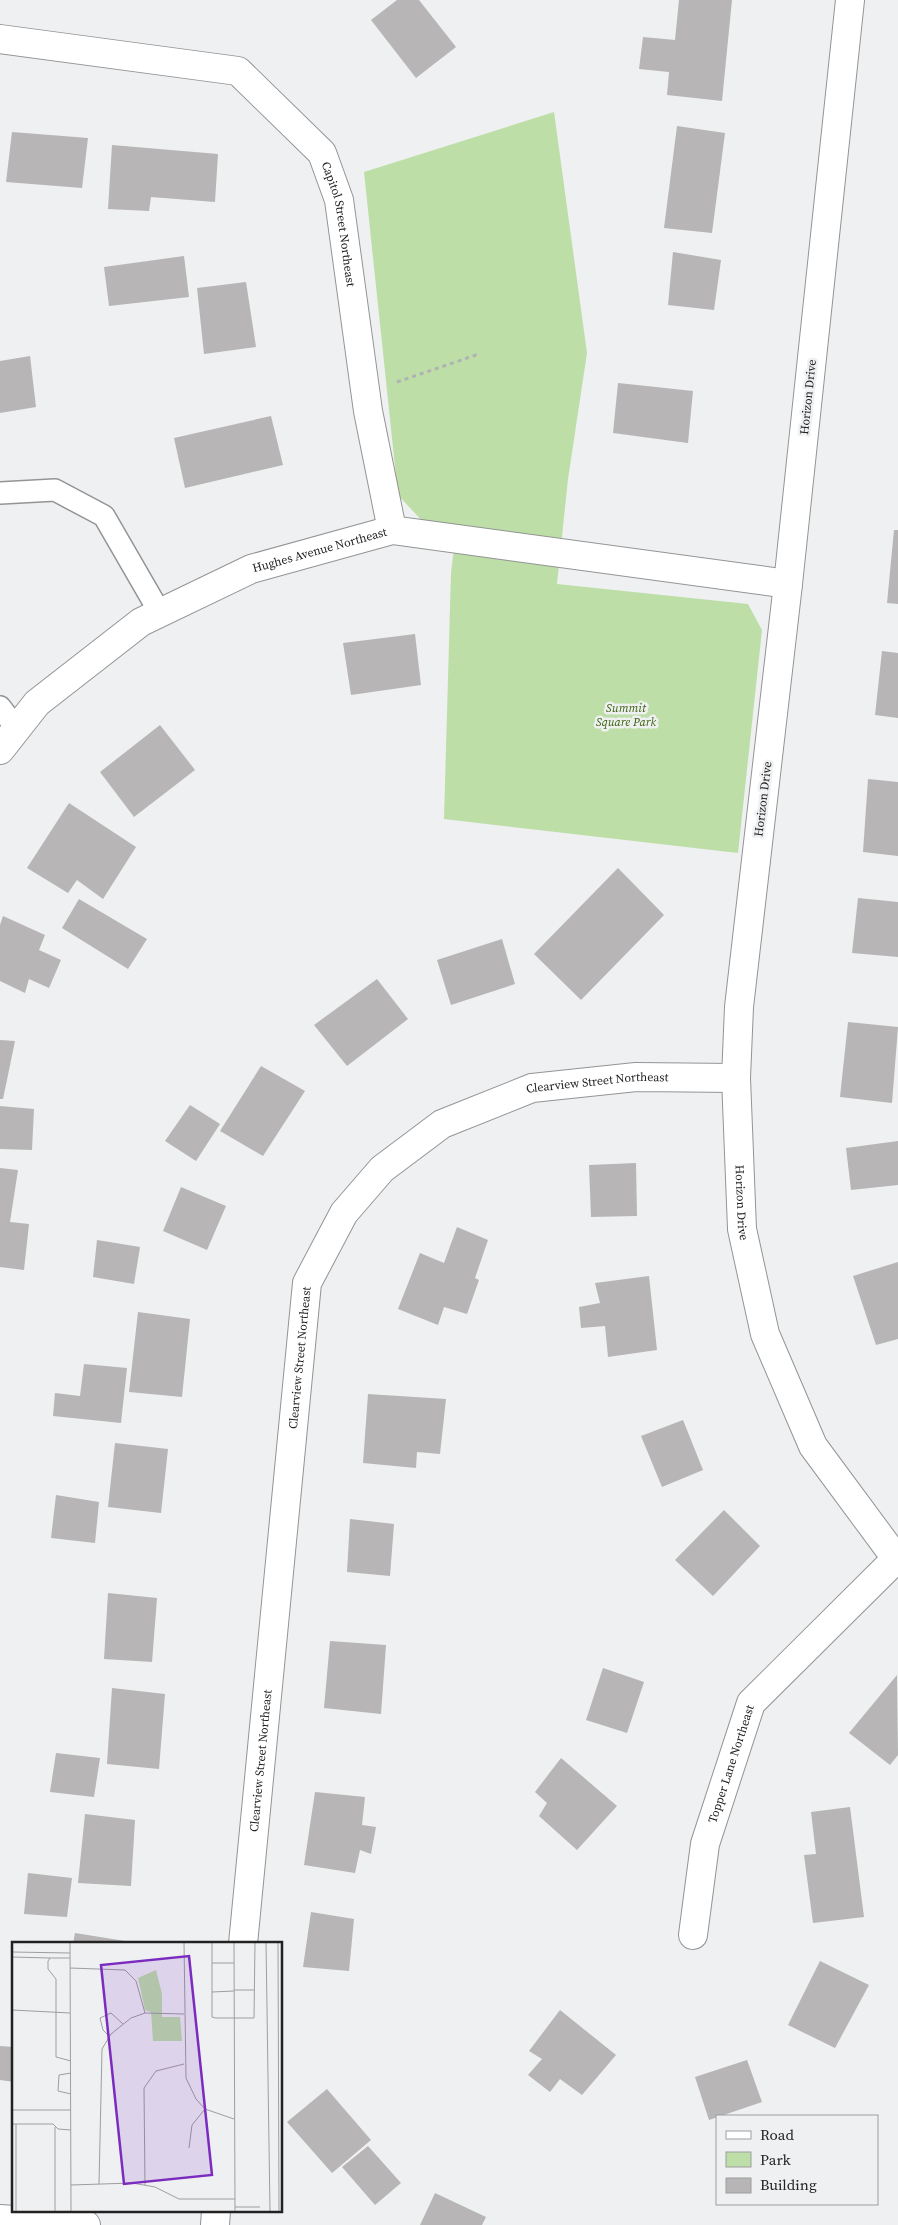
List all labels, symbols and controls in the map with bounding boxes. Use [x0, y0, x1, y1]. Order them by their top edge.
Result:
street label: Capitol Street Northeast [318, 159, 359, 288]
street label: Horizon Drive [796, 359, 820, 435]
street label: Hughes Avenue Northeast [251, 524, 389, 576]
park label: Summit Square Park [596, 700, 656, 730]
street label: Horizon Drive [750, 761, 776, 837]
street label: Clearview Street Northeast [524, 1069, 669, 1098]
street label: Horizon Drive [731, 1165, 752, 1242]
street label: Clearview Street Northeast [285, 1286, 315, 1430]
street label: Clearview Street Northeast [246, 1689, 276, 1833]
street label: Topper Lane Northeast [704, 1703, 758, 1825]
inset map [12, 1942, 282, 2212]
legend [716, 2115, 878, 2205]
text: Road [760, 2124, 794, 2145]
text: Park [760, 2149, 792, 2170]
text: Building [760, 2174, 817, 2195]

